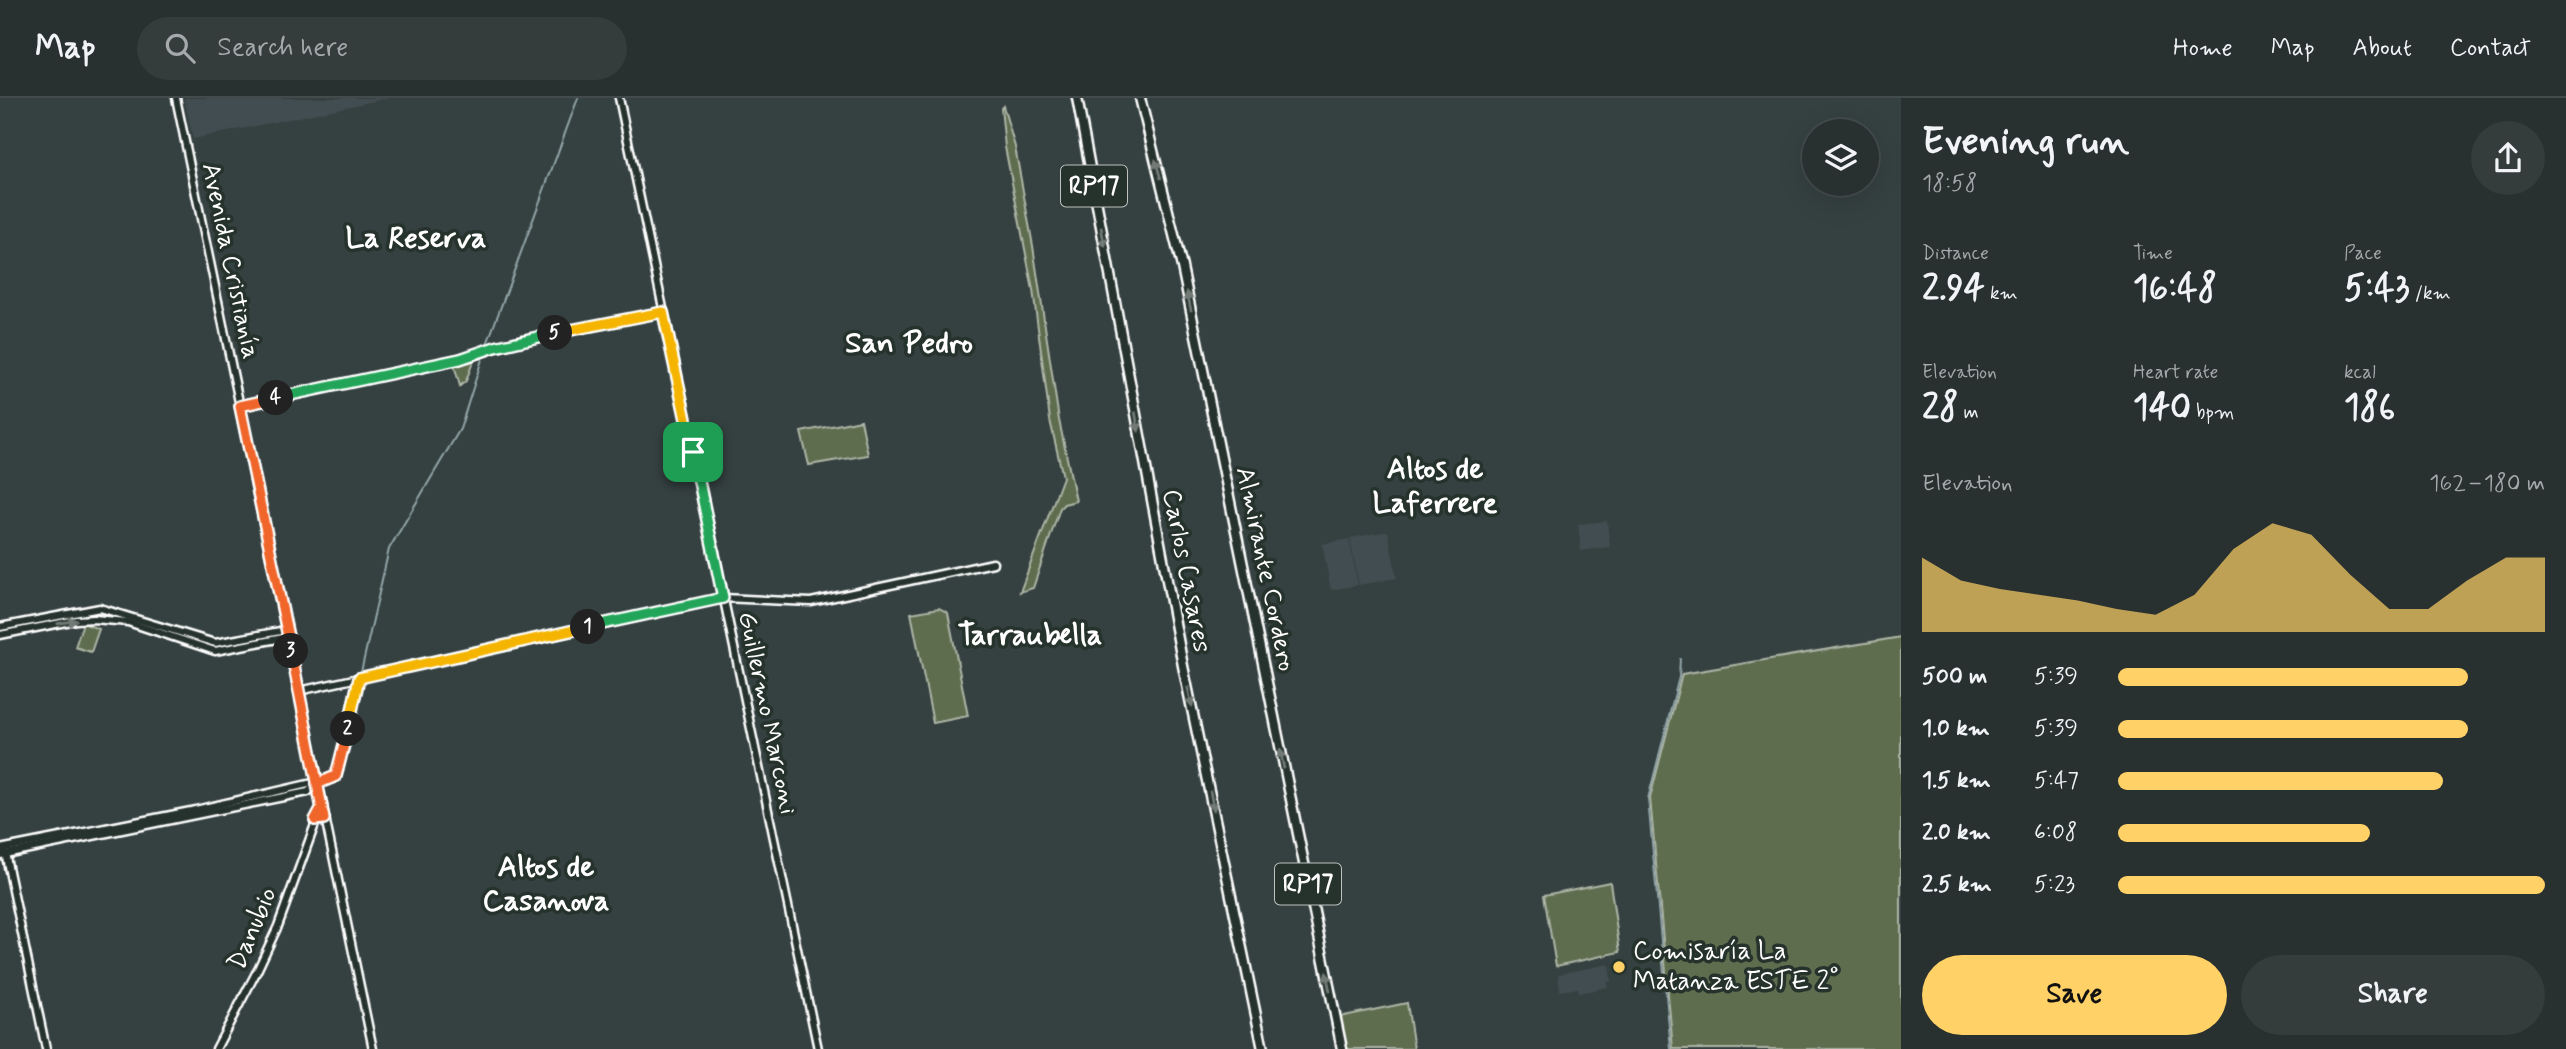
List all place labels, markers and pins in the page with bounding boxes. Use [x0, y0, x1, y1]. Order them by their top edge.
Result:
pin: 5 [538, 316, 572, 350]
pin: 4 [258, 380, 294, 416]
pin [663, 422, 723, 482]
pin: 1 [570, 610, 606, 644]
pin: 3 [274, 634, 308, 668]
pin: 2 [330, 712, 366, 746]
place label: Comisaría La Matanza ESTE 2° [1633, 935, 1839, 999]
marker: Comisaría La Matanza ESTE 2° [1611, 959, 1627, 975]

